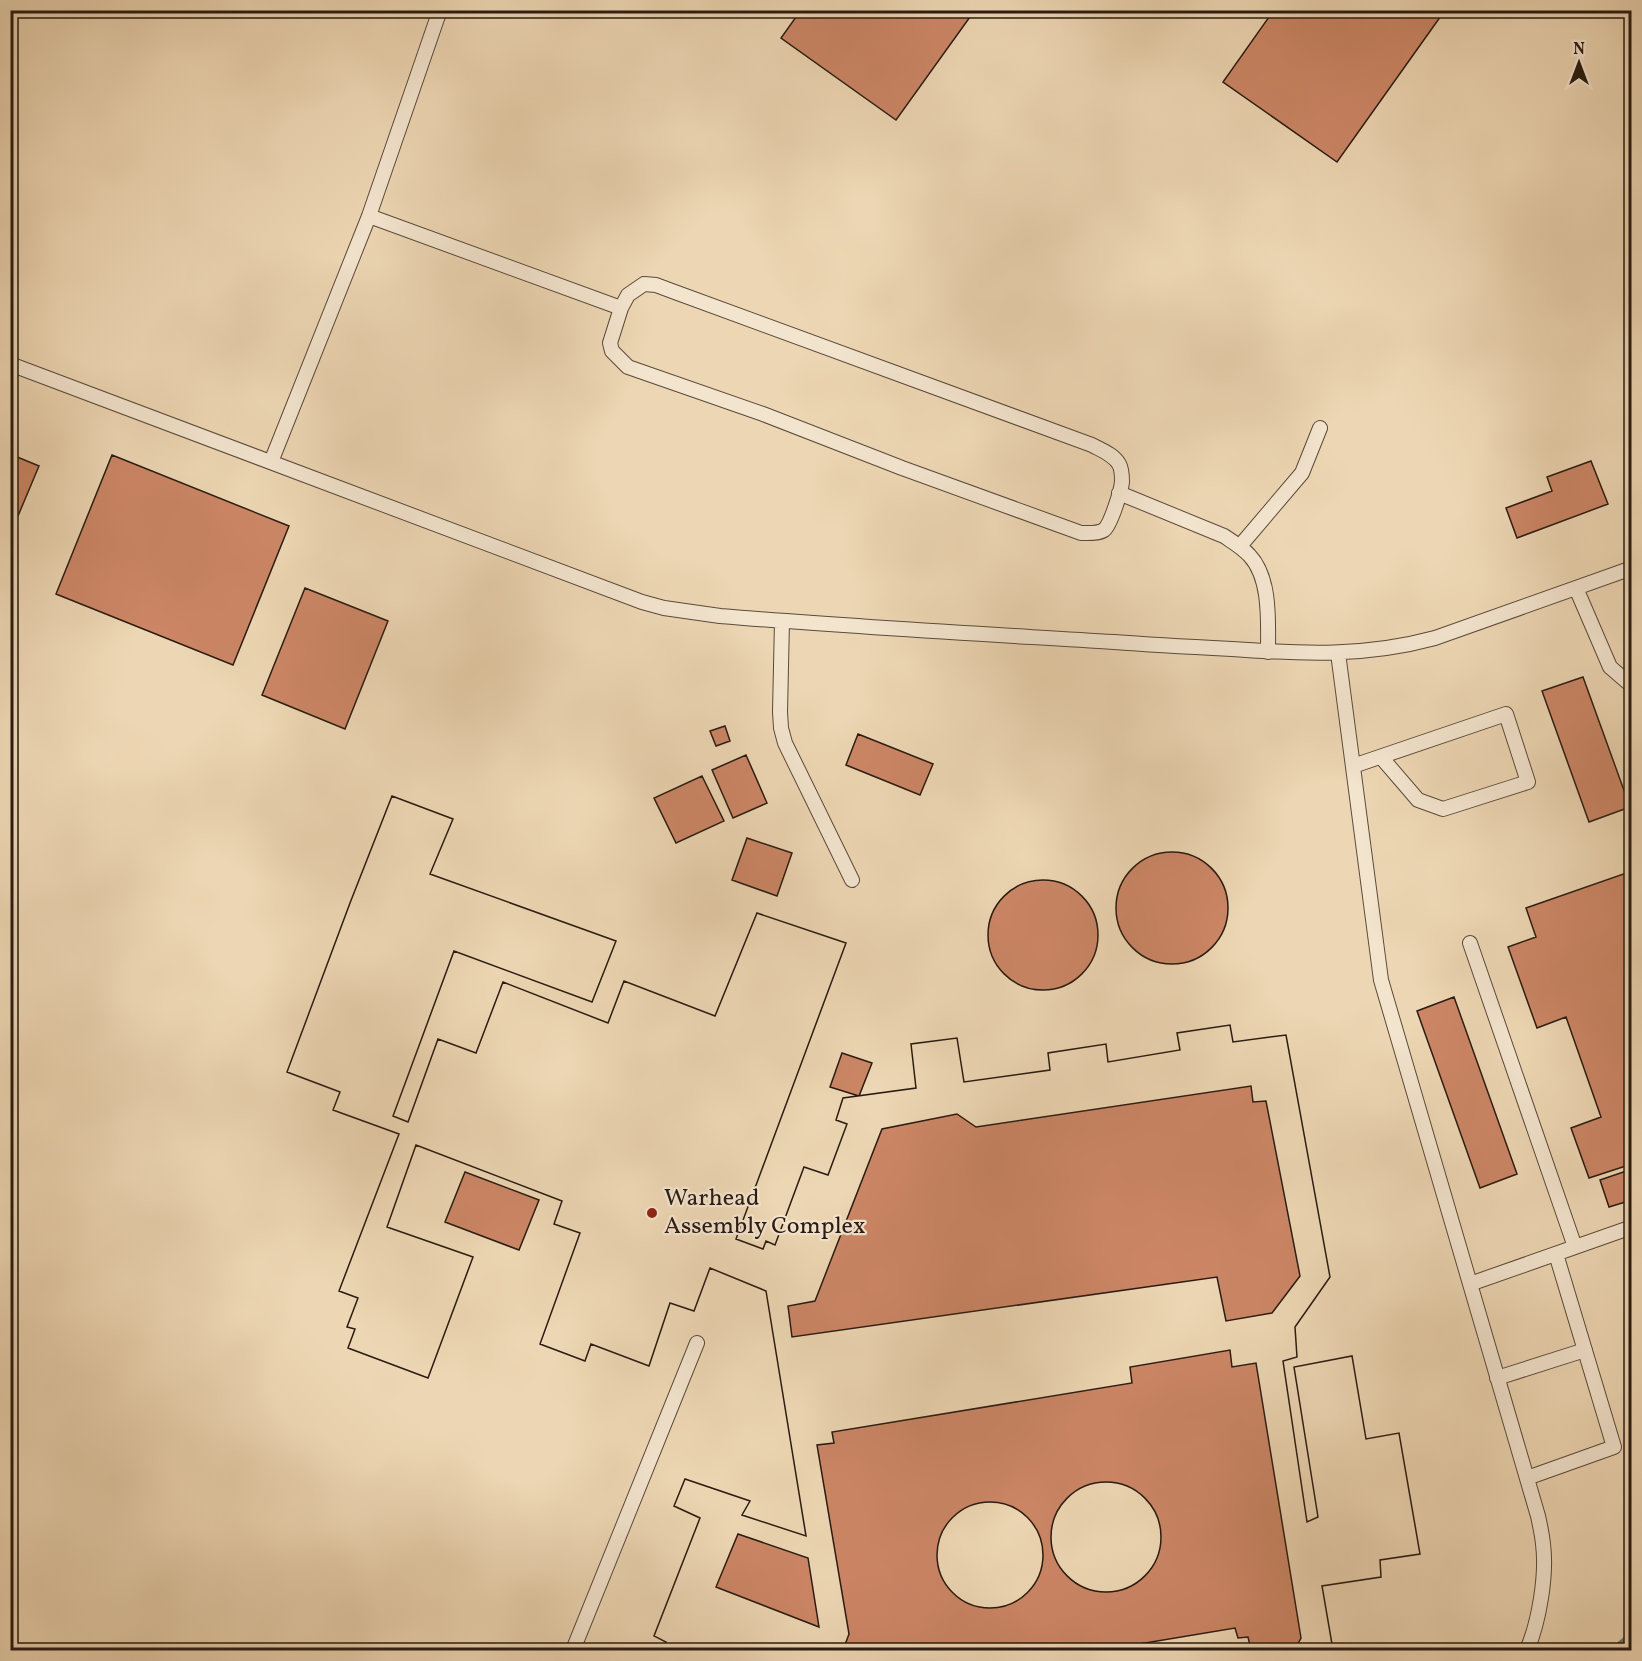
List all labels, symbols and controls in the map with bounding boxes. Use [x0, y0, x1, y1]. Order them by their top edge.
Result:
north arrow [1549, 33, 1609, 93]
text: N [1573, 39, 1585, 61]
place label: Warhead Assembly Complex [664, 1182, 865, 1244]
marker: Warhead Assembly Complex [645, 1206, 659, 1220]

